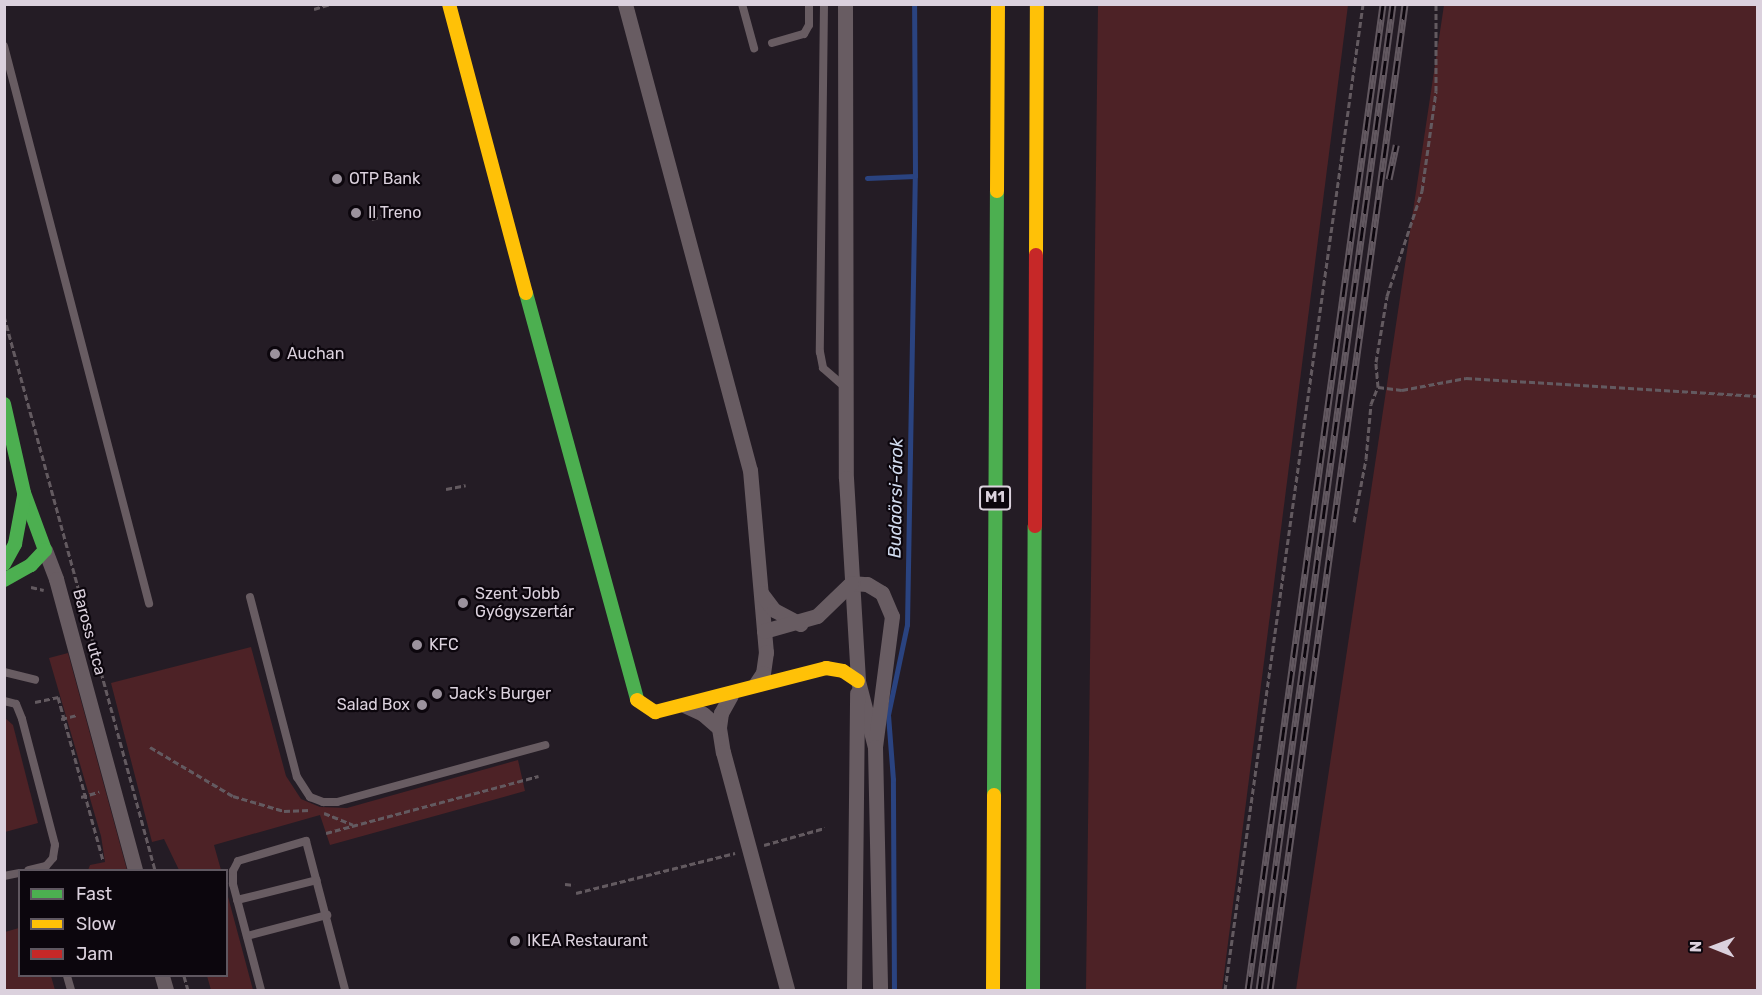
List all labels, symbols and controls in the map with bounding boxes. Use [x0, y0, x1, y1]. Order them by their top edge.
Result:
place label: OTP Bank [349, 169, 421, 189]
marker: OTP Bank [330, 172, 344, 186]
place label: Il Treno [368, 203, 422, 223]
marker: Il Treno [349, 206, 363, 220]
place label: Auchan [287, 344, 344, 364]
marker: Auchan [268, 347, 282, 361]
water label: Budaörsi-árok [884, 438, 908, 558]
road number: M1 [978, 486, 1012, 510]
place label: Szent Jobb Gyógyszertár [475, 584, 574, 622]
street label: Baross utca [68, 587, 110, 677]
marker: Szent Jobb Gyógyszertár [456, 596, 470, 610]
place label: KFC [429, 635, 459, 655]
marker: KFC [410, 638, 424, 652]
place label: Jack's Burger [449, 684, 551, 704]
marker: Jack's Burger [430, 687, 444, 701]
place label: Salad Box [337, 695, 410, 715]
marker: Salad Box [415, 698, 429, 712]
legend [18, 869, 228, 977]
text: Fast [76, 883, 112, 905]
text: Slow [76, 913, 116, 935]
north arrow [1684, 917, 1744, 977]
place label: IKEA Restaurant [527, 931, 648, 951]
marker: IKEA Restaurant [508, 934, 522, 948]
text: N [1686, 941, 1705, 953]
text: Jam [76, 943, 113, 965]

